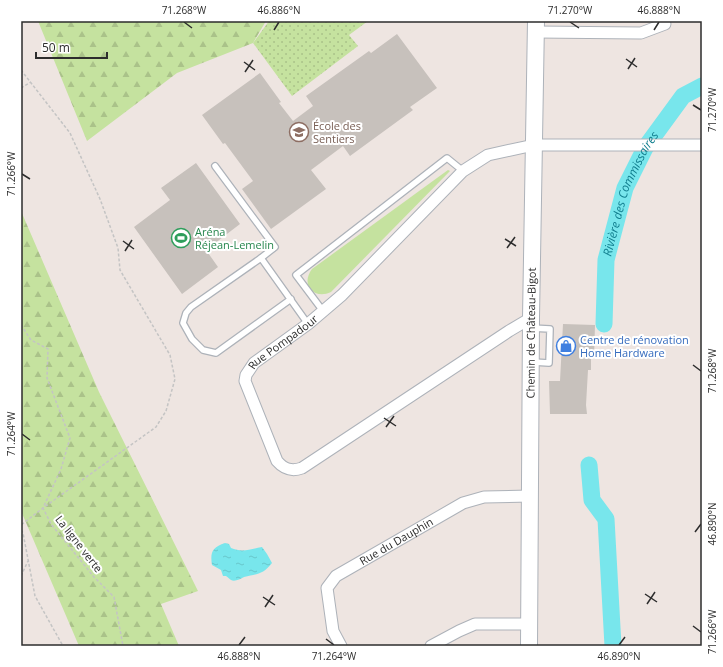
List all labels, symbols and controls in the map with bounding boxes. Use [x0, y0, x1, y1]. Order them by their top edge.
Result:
text: 71.268°W [162, 3, 207, 17]
text: 46.886°N [257, 3, 301, 17]
text: 71.270°W [548, 3, 593, 17]
text: 46.888°N [637, 3, 681, 17]
scale bar [36, 34, 107, 60]
text: 50 m [42, 39, 70, 56]
text: 71.270°W [705, 87, 719, 132]
place label: École des Sentiers [313, 118, 361, 146]
school or university icon: École des Sentiers [288, 121, 310, 143]
water label: Rivière des Commissaires [598, 128, 662, 258]
text: 71.266°W [4, 151, 18, 196]
place label: Aréna Réjean‑Lemelin [195, 224, 274, 252]
sports icon: Aréna Réjean‑Lemelin [170, 227, 192, 249]
street label: Chemin de Château-Bigot [523, 267, 539, 399]
street label: Rue Pompadour [244, 311, 321, 372]
place label: Centre de rénovation Home Hardware [580, 332, 689, 360]
shop icon: Centre de rénovation Home Hardware [555, 335, 577, 357]
text: 71.268°W [705, 348, 719, 393]
text: 71.264°W [4, 411, 18, 456]
text: 46.890°N [705, 502, 719, 546]
street label: La ligne verte [52, 512, 106, 575]
street label: Rue du Dauphin [356, 514, 436, 568]
text: 71.266°W [705, 609, 719, 654]
text: 46.888°N [217, 649, 261, 663]
text: 71.264°W [312, 649, 357, 663]
text: 46.890°N [597, 649, 641, 663]

